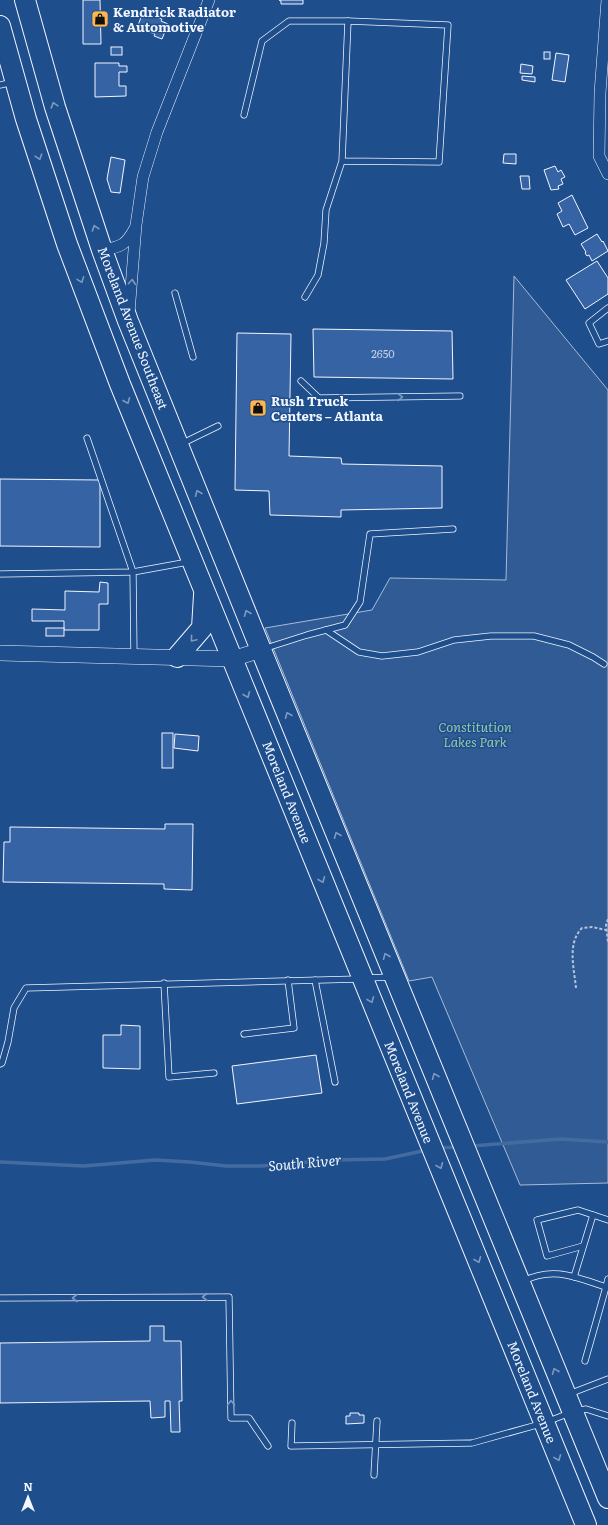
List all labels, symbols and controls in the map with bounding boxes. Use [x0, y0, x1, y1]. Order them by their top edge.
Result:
place label: Kendrick Radiator & Automotive [113, 2, 236, 36]
shop icon: Kendrick Radiator & Automotive [90, 9, 110, 29]
one-way arrow [50, 101, 59, 108]
one-way arrow [34, 153, 42, 160]
one-way arrow [91, 225, 100, 232]
street label: Moreland Avenue Southeast [94, 244, 174, 413]
one-way arrow [77, 276, 85, 283]
one-way arrow [127, 279, 136, 285]
house number: 2650 [371, 345, 395, 361]
place label: Rush Truck Centers – Atlanta [271, 391, 383, 425]
one-way arrow [397, 393, 403, 401]
one-way arrow [123, 398, 131, 405]
shop icon: Rush Truck Centers – Atlanta [248, 398, 268, 418]
one-way arrow [195, 489, 203, 497]
one-way arrow [243, 610, 251, 617]
one-way arrow [190, 634, 197, 642]
one-way arrow [242, 690, 250, 698]
one-way arrow [285, 711, 293, 719]
park label: Constitution Lakes Park [438, 717, 512, 751]
street label: Moreland Avenue [258, 738, 317, 846]
one-way arrow [334, 832, 342, 840]
one-way arrow [318, 876, 326, 883]
one-way arrow [383, 952, 391, 959]
one-way arrow [367, 997, 375, 1004]
street label: Moreland Avenue [380, 1038, 439, 1146]
one-way arrow [432, 1073, 440, 1080]
water label: South River [267, 1149, 343, 1175]
one-way arrow [435, 1162, 443, 1169]
one-way arrow [473, 1255, 481, 1263]
one-way arrow [202, 1293, 208, 1301]
one-way arrow [72, 1294, 78, 1302]
street label: Moreland Avenue [503, 1338, 562, 1446]
one-way arrow [552, 1368, 560, 1375]
one-way arrow [227, 1400, 235, 1406]
one-way arrow [554, 1454, 562, 1461]
north arrow [8, 1477, 48, 1517]
text: N [23, 1478, 33, 1494]

